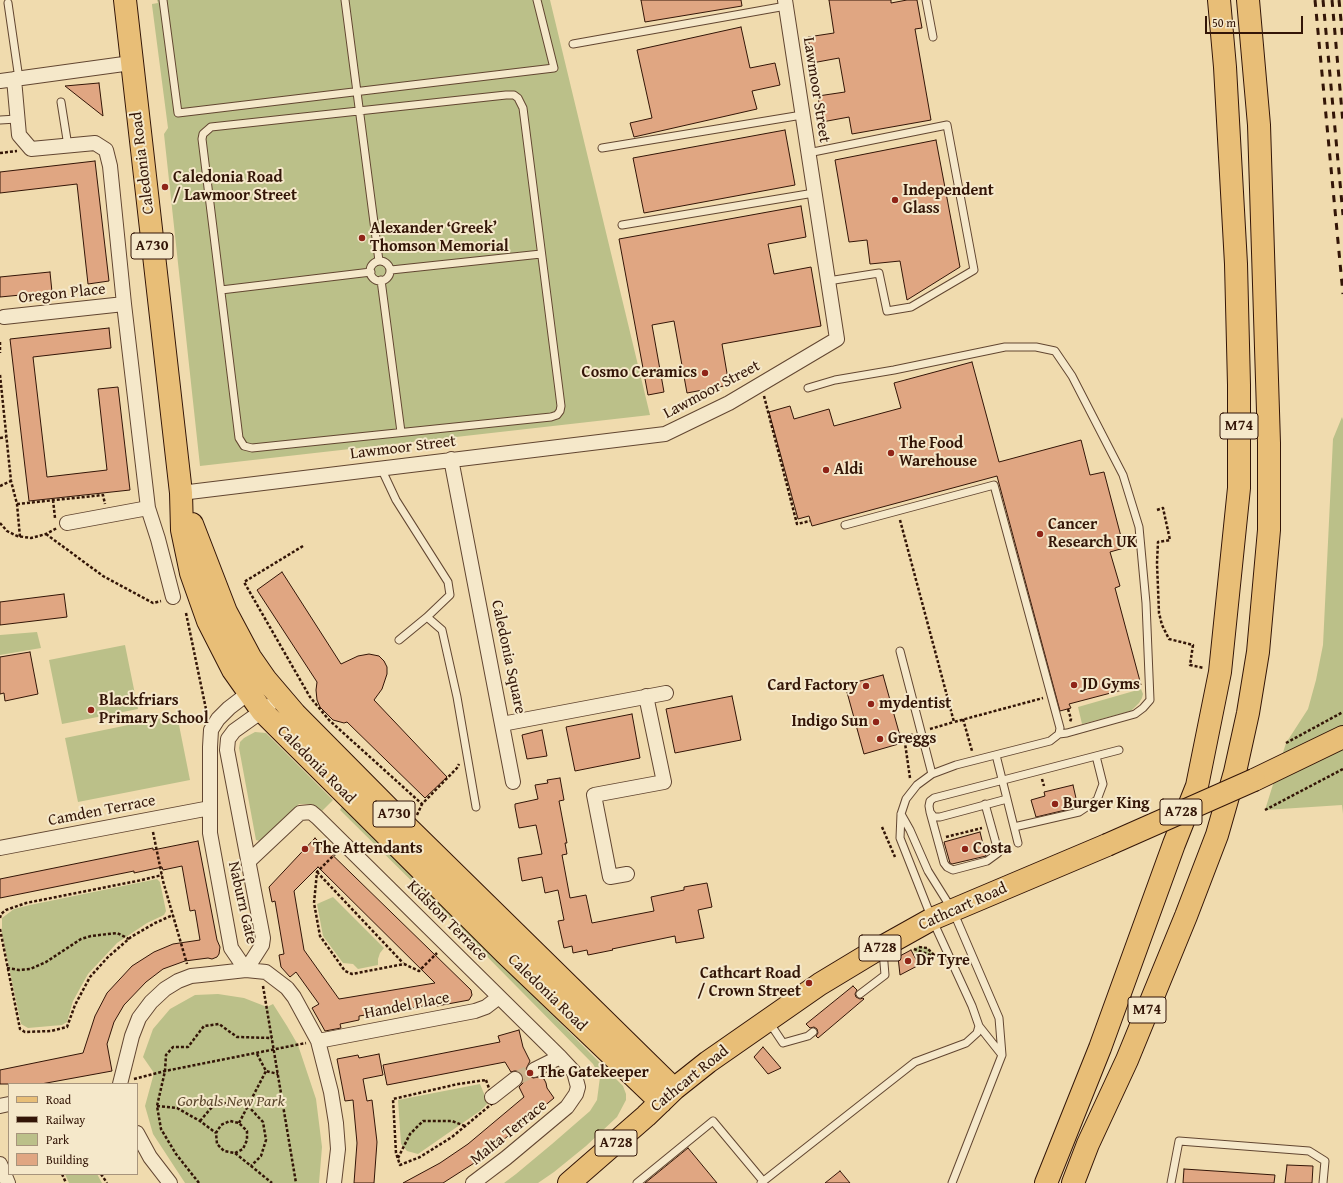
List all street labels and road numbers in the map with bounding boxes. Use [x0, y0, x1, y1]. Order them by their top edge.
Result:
street label: Lawmoor Street [798, 36, 834, 144]
street label: Caledonia Road [127, 111, 159, 215]
road number: A730 [131, 233, 173, 259]
street label: Oregon Place [18, 280, 106, 308]
street label: Lawmoor Street [660, 357, 764, 423]
road number: M74 [1220, 413, 1258, 439]
street label: Lawmoor Street [349, 432, 457, 464]
street label: Caledonia Square [487, 598, 529, 716]
street label: Caledonia Road [273, 722, 359, 808]
street label: Camden Terrace [47, 791, 157, 831]
road number: A728 [1160, 799, 1202, 825]
road number: A730 [373, 801, 415, 827]
street label: Naburn Gate [223, 860, 261, 946]
street label: Kidston Terrace [403, 877, 491, 965]
street label: Cathcart Road [916, 879, 1010, 935]
road number: A728 [859, 935, 901, 961]
street label: Caledonia Road [503, 950, 591, 1036]
street label: Handel Place [363, 988, 451, 1024]
road number: M74 [1128, 997, 1166, 1023]
street label: Cathcart Road [647, 1042, 733, 1116]
street label: Malta Terrace [467, 1096, 551, 1170]
road number: A728 [595, 1130, 637, 1156]

